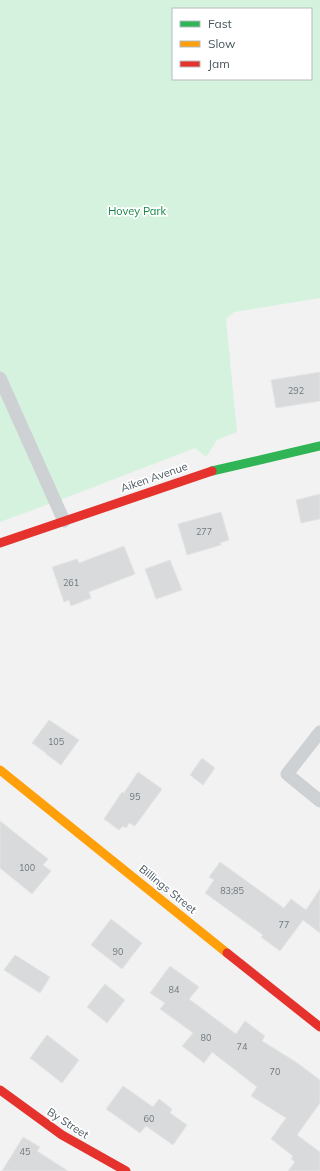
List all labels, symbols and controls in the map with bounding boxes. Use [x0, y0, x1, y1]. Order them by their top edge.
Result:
legend [172, 8, 312, 80]
text: Fast [208, 16, 232, 31]
text: Slow [208, 36, 236, 51]
text: Jam [208, 56, 230, 71]
park label: Hovey Park [108, 204, 166, 218]
house number: 292 [288, 385, 304, 396]
street label: Aiken Avenue [119, 459, 189, 495]
house number: 277 [196, 526, 212, 537]
house number: 261 [63, 577, 79, 588]
house number: 105 [48, 736, 65, 747]
house number: 95 [130, 791, 141, 802]
house number: 100 [19, 862, 35, 873]
street label: Billings Street [136, 862, 200, 916]
house number: 83;85 [220, 885, 244, 896]
house number: 77 [279, 919, 289, 930]
house number: 90 [113, 946, 123, 957]
house number: 84 [169, 984, 180, 995]
house number: 80 [201, 1032, 211, 1043]
house number: 74 [237, 1041, 248, 1052]
house number: 70 [270, 1066, 280, 1077]
street label: By Street [45, 1104, 91, 1142]
house number: 60 [144, 1113, 154, 1124]
house number: 45 [20, 1146, 31, 1157]

